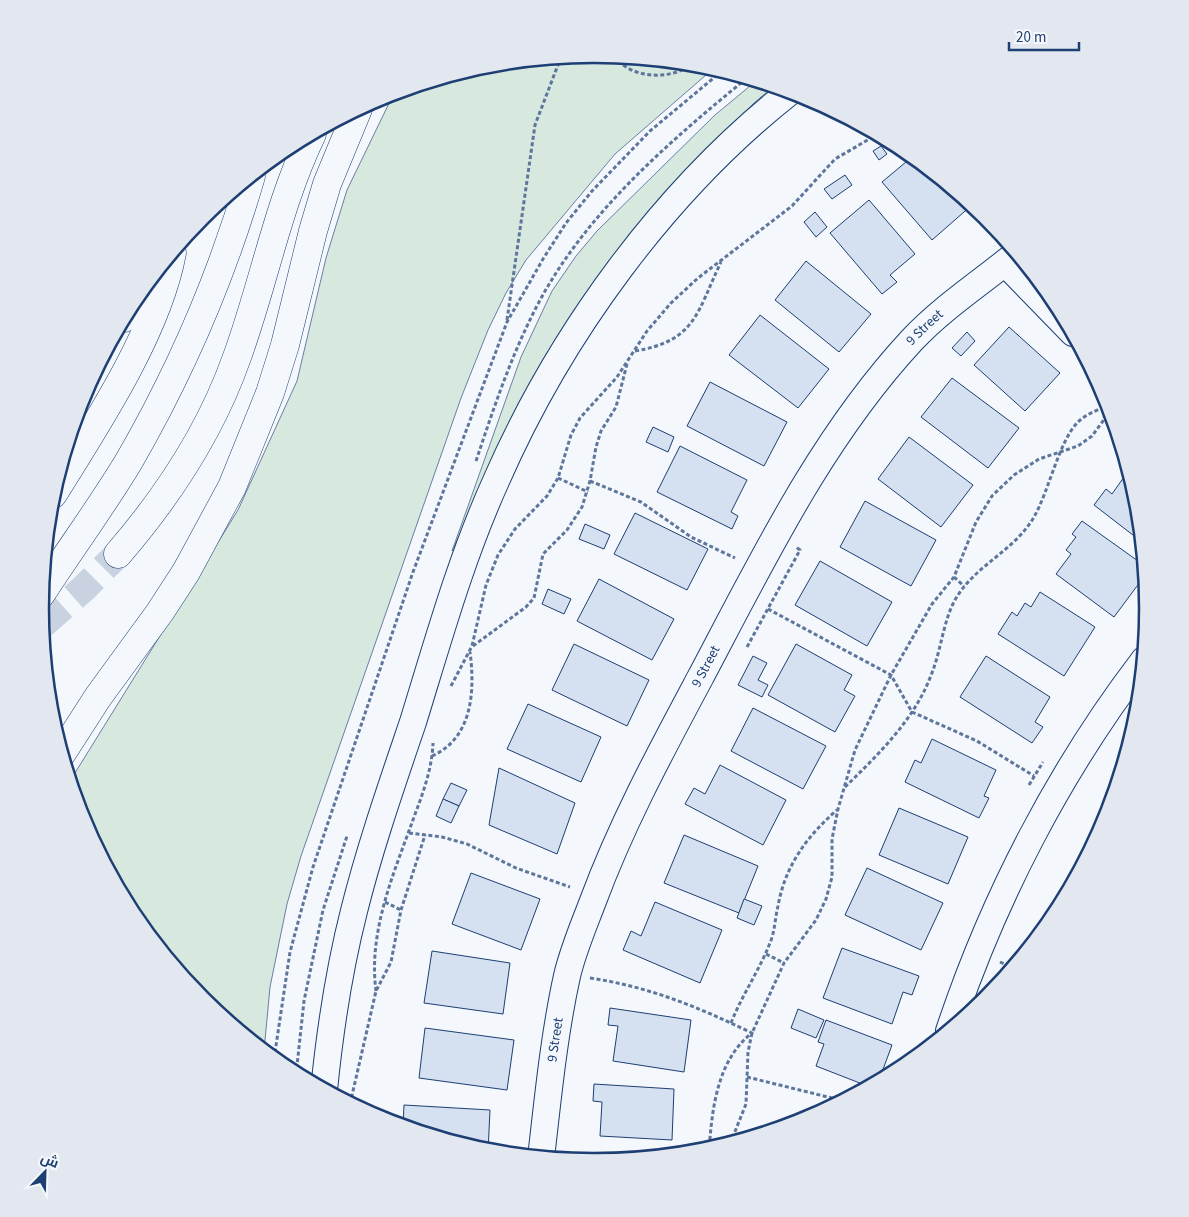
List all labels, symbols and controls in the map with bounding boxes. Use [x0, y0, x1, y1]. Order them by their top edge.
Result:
scale bar [1009, 20, 1079, 52]
text: 20 m [1016, 27, 1046, 48]
street label: 9 Street [902, 305, 948, 350]
street label: 9 Street [687, 642, 725, 691]
street label: 9 Street [542, 1016, 569, 1063]
north arrow [20, 1147, 70, 1197]
text: ش [38, 1148, 62, 1174]

